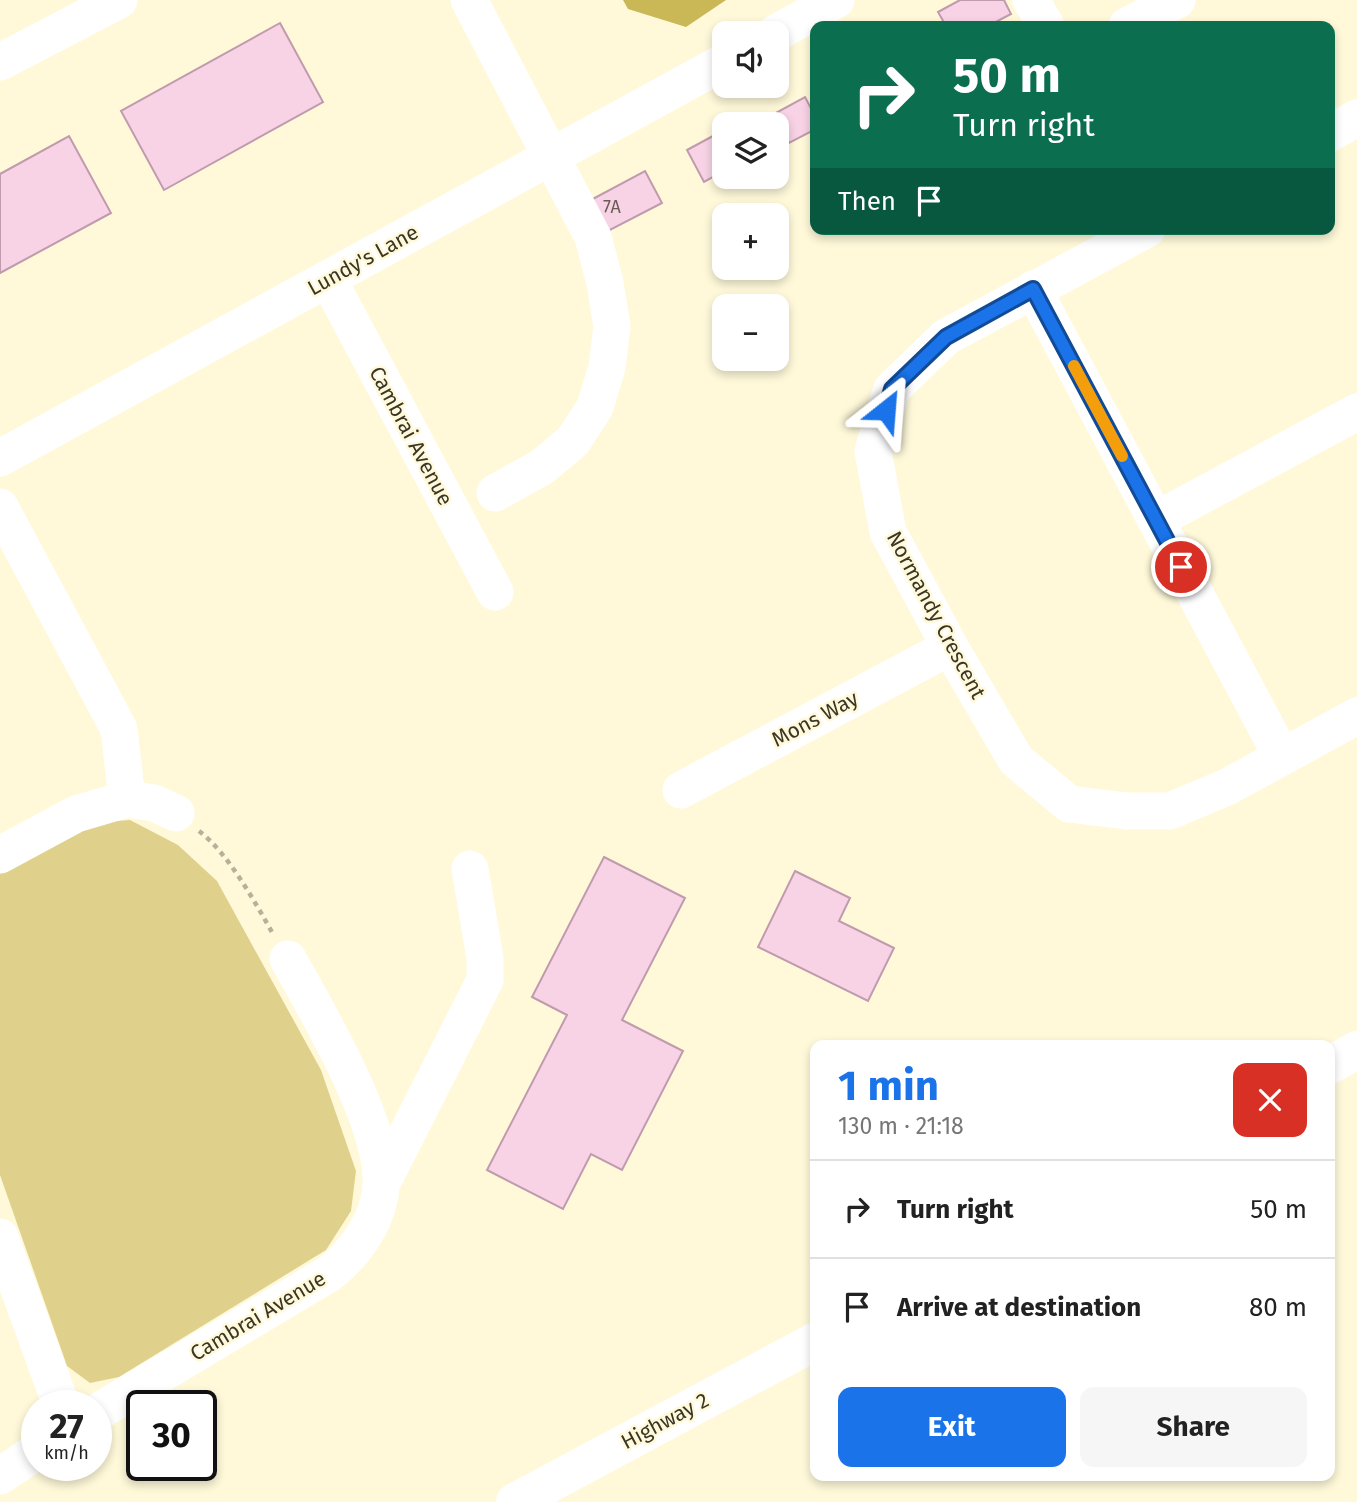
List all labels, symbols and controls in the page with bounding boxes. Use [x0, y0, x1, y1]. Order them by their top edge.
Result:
map controls [712, 21, 789, 371]
button: sound [712, 21, 789, 98]
text: 50 m [953, 46, 1061, 105]
icon: right [838, 49, 929, 140]
text: Turn right [953, 106, 1095, 144]
button: layers [712, 112, 789, 189]
icon: arrive [910, 182, 948, 220]
text: Then [838, 186, 896, 217]
house number: 7A [603, 196, 622, 218]
button: + [712, 203, 789, 280]
street label: Lundy's Lane [303, 219, 423, 301]
button: − [712, 294, 789, 371]
street label: Cambrai Avenue [364, 362, 458, 510]
position arrow [849, 373, 923, 447]
street label: Normandy Crescent [881, 527, 991, 704]
pin [1151, 537, 1211, 597]
icon: arrive [1162, 548, 1200, 586]
street label: Mons Way [767, 685, 863, 753]
text: 1 min [838, 1061, 939, 1111]
button: close [1233, 1063, 1307, 1137]
text: 130 m · 21:18 [838, 1112, 964, 1140]
icon: right [838, 1190, 876, 1228]
text: Turn right [897, 1194, 1014, 1225]
text: 50 m [1250, 1194, 1307, 1225]
street label: Cambrai Avenue [186, 1265, 330, 1367]
icon: arrive [838, 1288, 876, 1326]
text: Arrive at destination [897, 1292, 1141, 1323]
text: 80 m [1249, 1292, 1307, 1323]
street label: Highway 2 [617, 1387, 713, 1455]
button: Exit [838, 1387, 1066, 1467]
button: Share [1080, 1387, 1307, 1467]
speed limit sign: 30 [126, 1390, 217, 1481]
text: 27 [49, 1405, 84, 1447]
text: km/h [44, 1442, 89, 1464]

